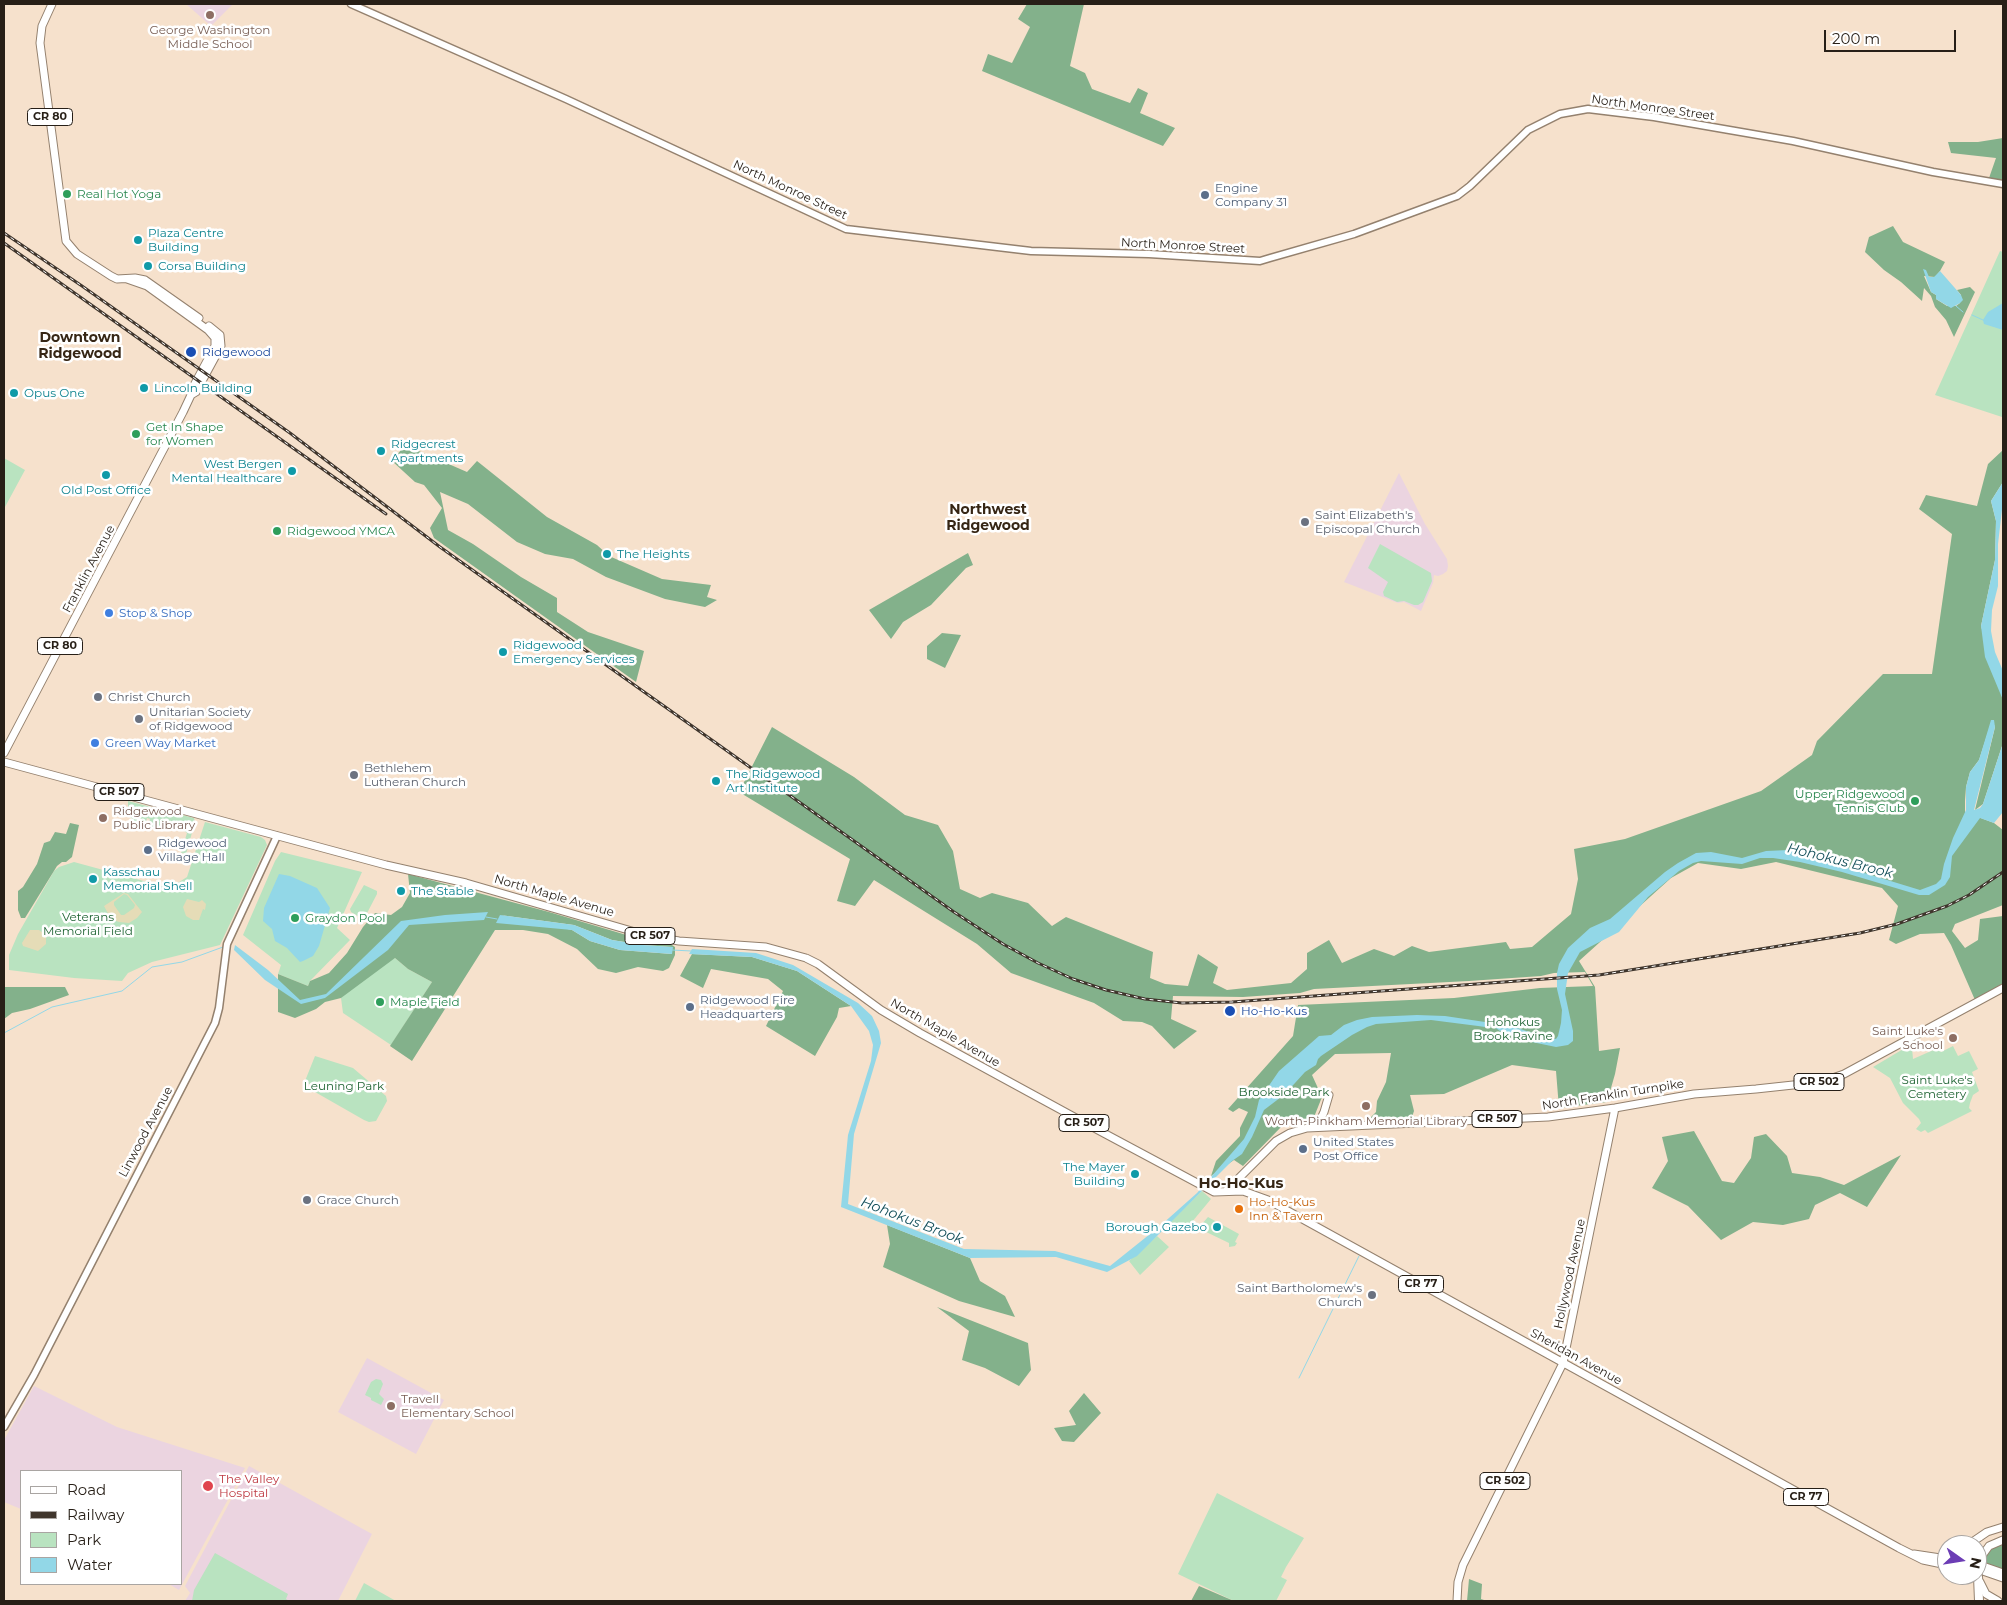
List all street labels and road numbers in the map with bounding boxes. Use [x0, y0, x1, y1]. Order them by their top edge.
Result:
street label: North Monroe Street [1590, 92, 1716, 124]
road number: CR 80 [28, 108, 72, 125]
street label: North Monroe Street [731, 157, 849, 223]
street label: North Monroe Street [1121, 236, 1245, 256]
street label: Franklin Avenue [60, 523, 118, 615]
road number: CR 80 [38, 637, 82, 654]
road number: CR 507 [94, 784, 144, 800]
street label: North Maple Avenue [492, 872, 616, 920]
road number: CR 507 [625, 928, 675, 944]
street label: North Maple Avenue [888, 996, 1002, 1070]
road number: CR 502 [1794, 1074, 1844, 1090]
street label: North Franklin Turnpike [1541, 1077, 1685, 1113]
street label: Linwood Avenue [116, 1084, 176, 1180]
road number: CR 507 [1472, 1110, 1522, 1128]
road number: CR 507 [1059, 1114, 1109, 1132]
street label: Hollywood Avenue [1551, 1218, 1589, 1330]
road number: CR 77 [1398, 1276, 1444, 1292]
street label: Sheridan Avenue [1528, 1326, 1624, 1388]
road number: CR 502 [1480, 1472, 1530, 1490]
road number: CR 77 [1784, 1488, 1828, 1505]

